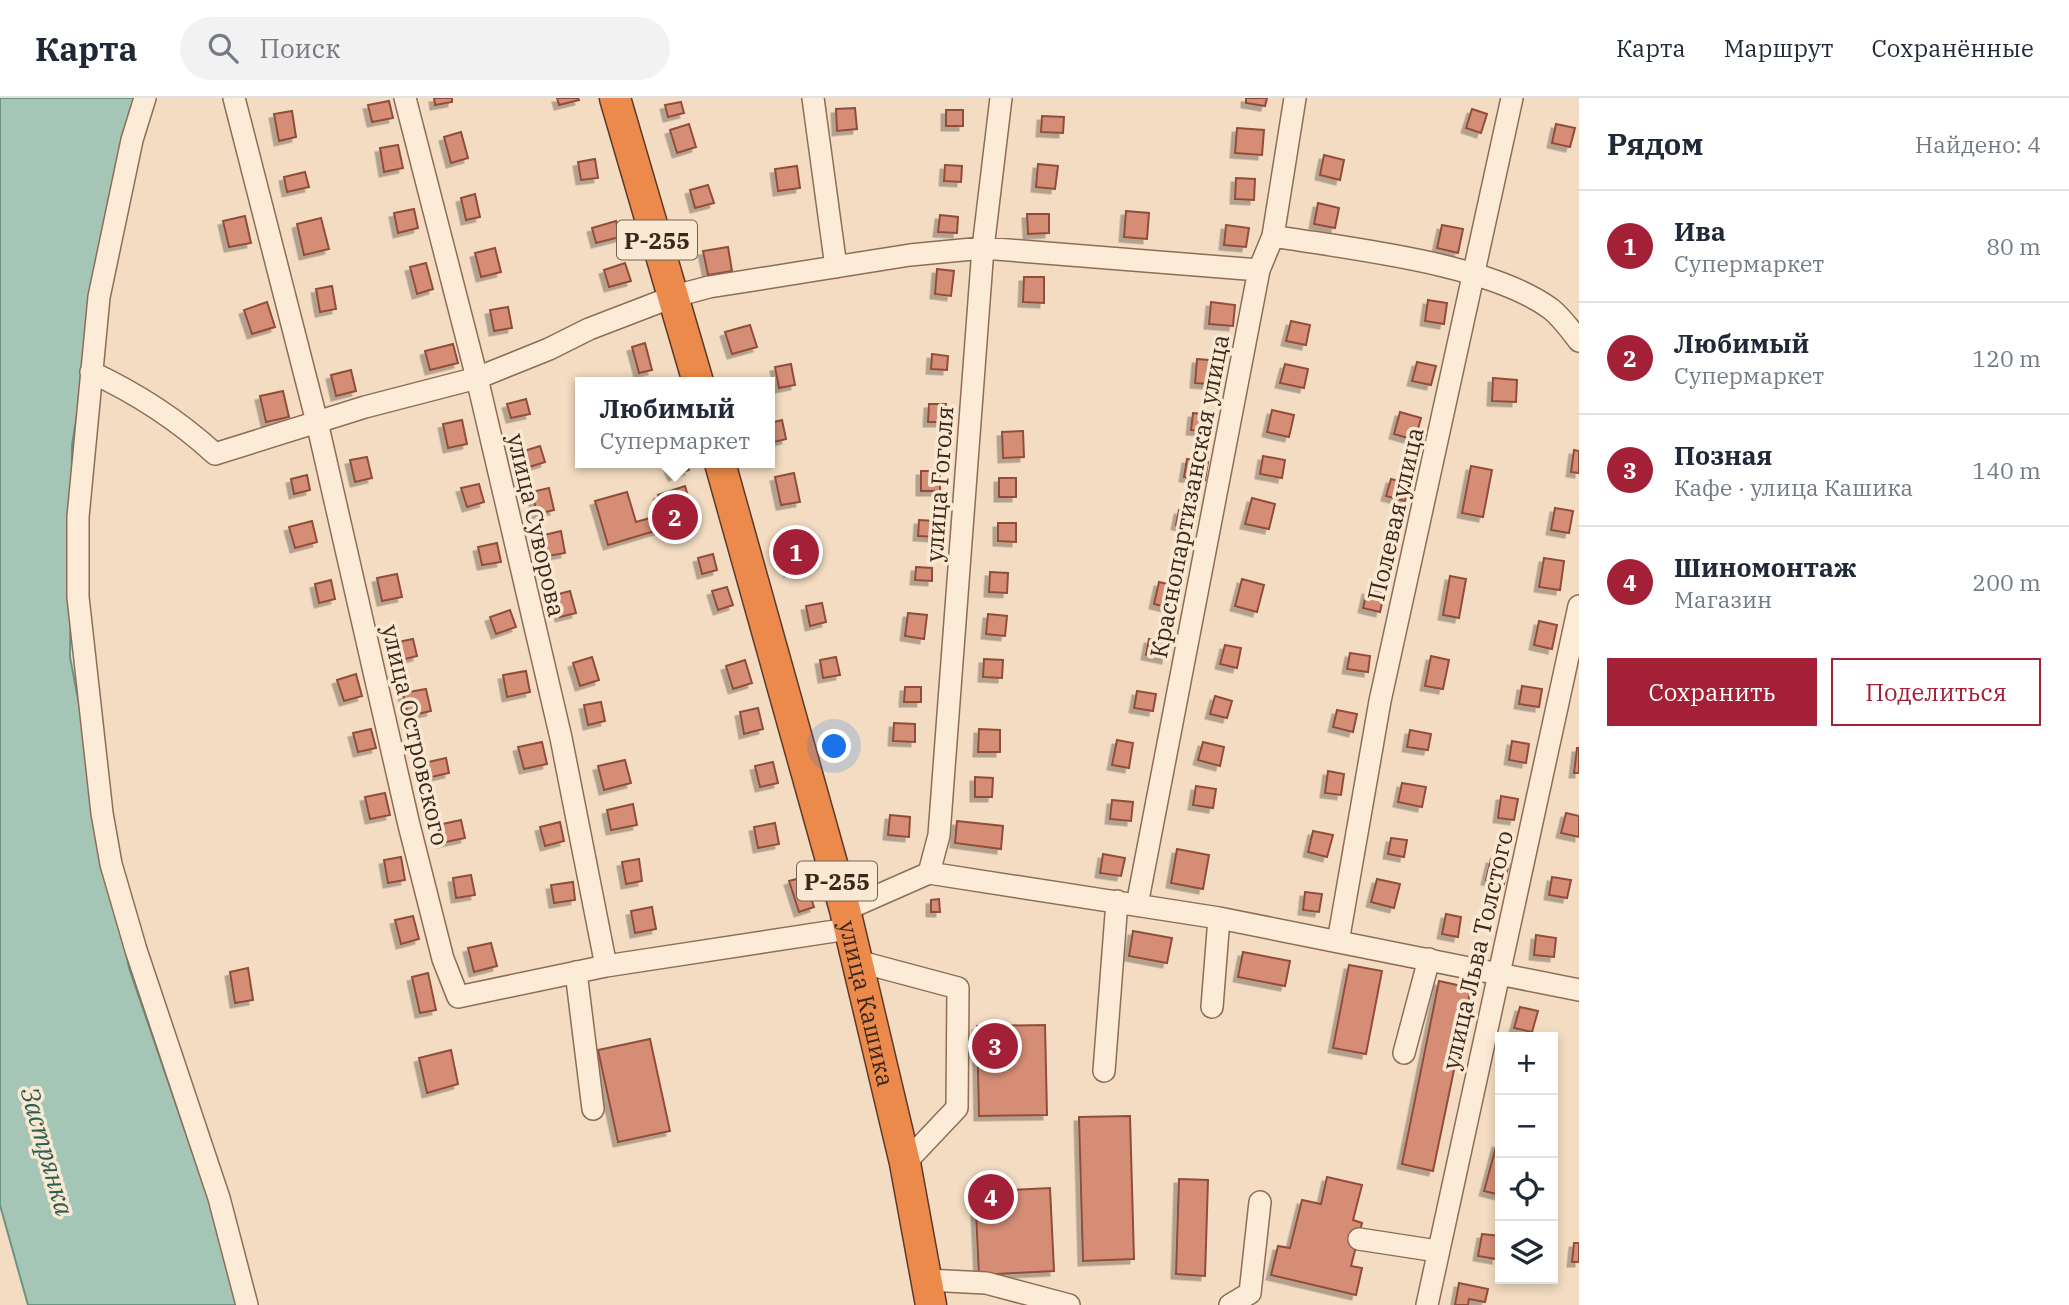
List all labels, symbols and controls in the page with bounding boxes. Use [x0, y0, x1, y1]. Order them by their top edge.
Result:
search box [180, 17, 670, 80]
text: Карта [35, 27, 138, 70]
icon: search [204, 29, 242, 67]
text: Поиск [260, 31, 340, 65]
text: Карта [1616, 32, 1686, 64]
text: Маршрут [1724, 32, 1833, 64]
text: Сохранённые [1871, 32, 2034, 64]
text: Рядом [1607, 124, 1703, 163]
text: Найдено: 4 [1915, 129, 2041, 159]
text: Ива [1674, 214, 1726, 248]
road number: Р-255 [617, 220, 697, 260]
text: 1 [1623, 231, 1637, 261]
text: 80 m [1986, 231, 2041, 261]
text: Супермаркет [1674, 248, 1824, 278]
text: Любимый [1674, 326, 1809, 360]
street label: Краснопартизанская улица [1142, 331, 1236, 661]
text: 2 [1623, 343, 1637, 373]
text: 120 m [1972, 343, 2041, 373]
text: Супермаркет [1674, 360, 1824, 390]
popup [575, 377, 775, 468]
text: Любимый [600, 391, 735, 425]
street label: улица Гоголя [918, 405, 960, 563]
street label: Полевая улица [1360, 424, 1430, 604]
text: Супермаркет [600, 425, 750, 455]
street label: улица Суворова [500, 430, 574, 620]
text: Позная [1674, 438, 1772, 472]
text: 3 [1623, 455, 1637, 485]
text: 140 m [1972, 455, 2041, 485]
text: Кафе · улица Кашика [1674, 472, 1913, 502]
pin: 2 [652, 491, 698, 543]
pin: 1 [773, 526, 819, 578]
text: Шиномонтаж [1674, 550, 1856, 584]
text: 4 [1623, 567, 1637, 597]
text: 200 m [1972, 567, 2041, 597]
text: Магазин [1674, 584, 1772, 614]
street label: улица Островского [375, 621, 457, 849]
button: Сохранить [1607, 658, 1817, 726]
button: Поделиться [1831, 658, 2041, 726]
your location [817, 729, 851, 763]
street label: улица Льва Толстого [1434, 827, 1520, 1073]
road number: Р-255 [797, 862, 877, 901]
street label: улица Кашика [832, 917, 902, 1090]
pin: 3 [972, 1020, 1018, 1072]
map controls [1495, 1032, 1558, 1284]
button: + [1495, 1032, 1558, 1095]
water label: Застрянка [13, 1083, 83, 1219]
button: − [1495, 1095, 1558, 1158]
button: locate [1495, 1158, 1558, 1221]
pin: 4 [968, 1171, 1014, 1223]
button: layers [1495, 1221, 1558, 1284]

